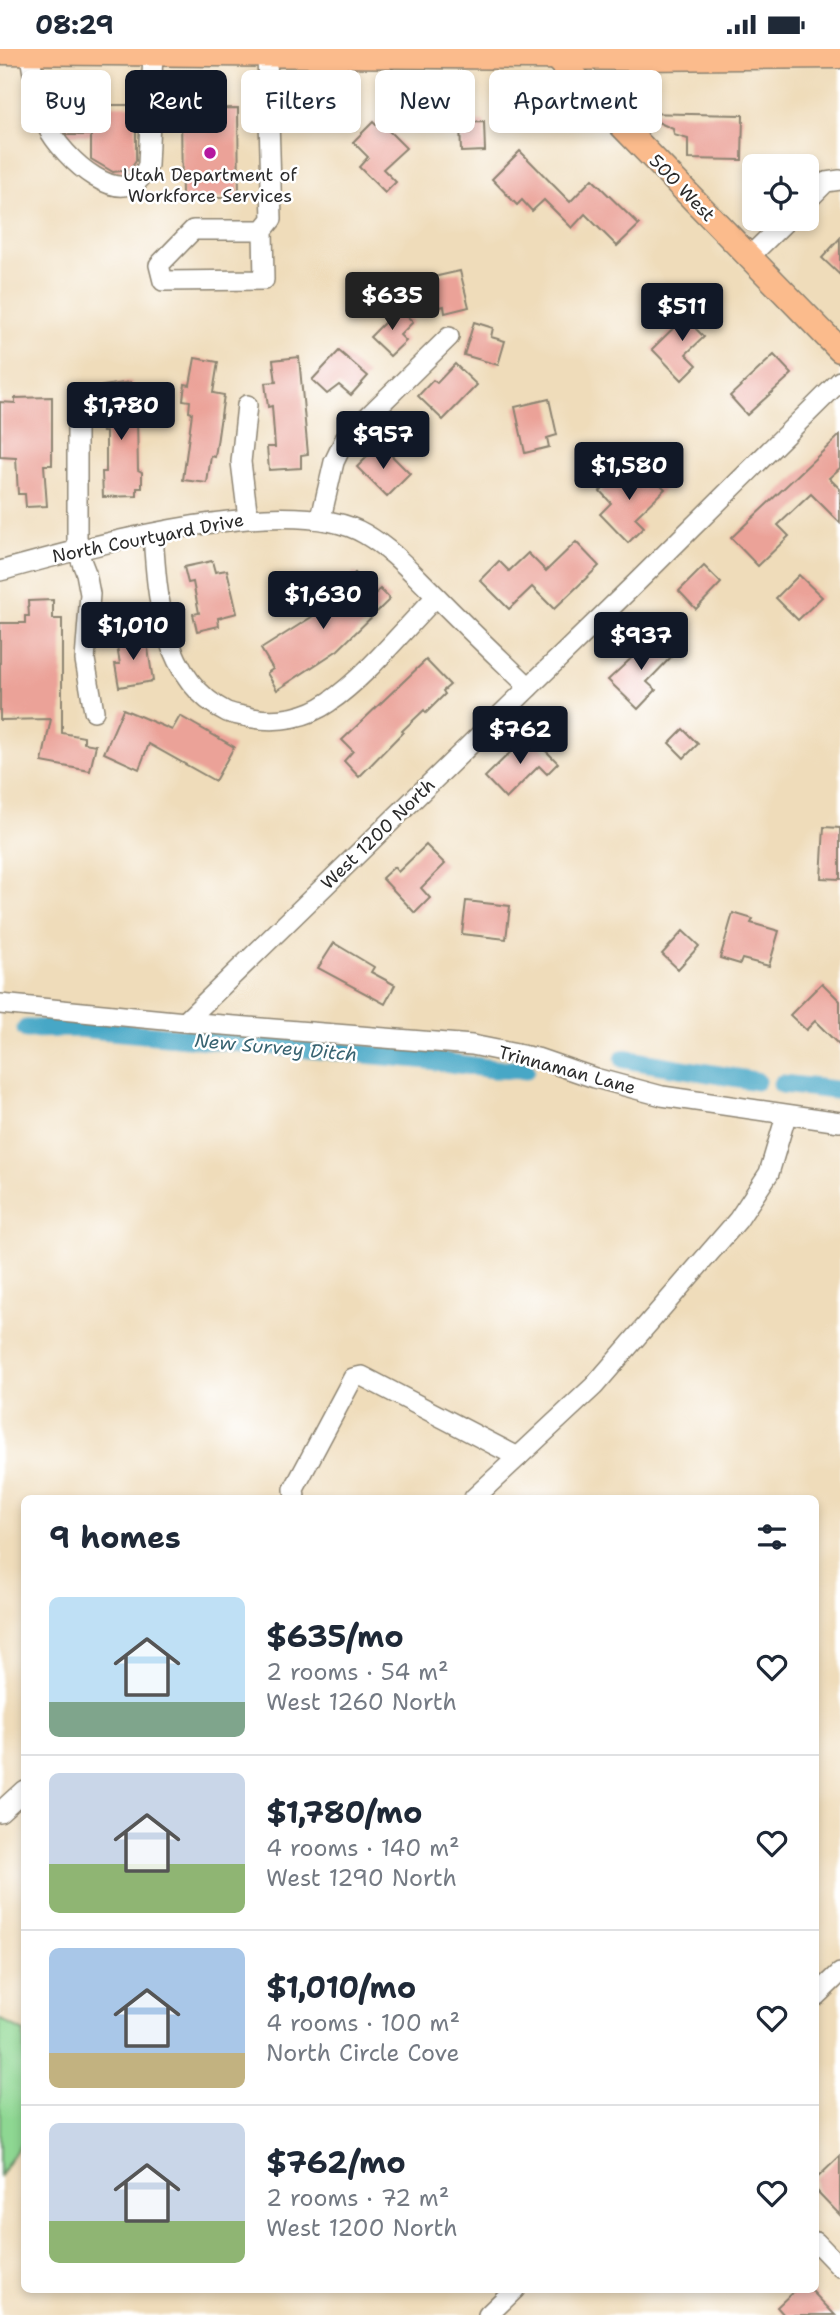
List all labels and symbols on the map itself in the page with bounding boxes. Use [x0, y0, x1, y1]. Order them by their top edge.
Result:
marker: Utah Department of Workforce Services [202, 145, 218, 161]
street label: 500 West [644, 149, 720, 227]
place label: Utah Department of Workforce Services [123, 163, 297, 208]
pin: $635 [351, 273, 433, 332]
pin: $511 [641, 283, 723, 343]
pin: $1,780 [64, 383, 178, 442]
pin: $957 [342, 411, 424, 471]
pin: $1,580 [572, 442, 686, 502]
street label: North Courtyard Drive [50, 508, 246, 568]
pin: $1,630 [266, 571, 380, 631]
pin: $1,010 [76, 603, 190, 662]
pin: $937 [600, 613, 682, 672]
pin: $762 [479, 707, 561, 766]
street label: West 1200 North [316, 773, 440, 895]
water label: New Survey Ditch [194, 1028, 358, 1067]
street label: Trinnaman Lane [496, 1040, 638, 1100]

